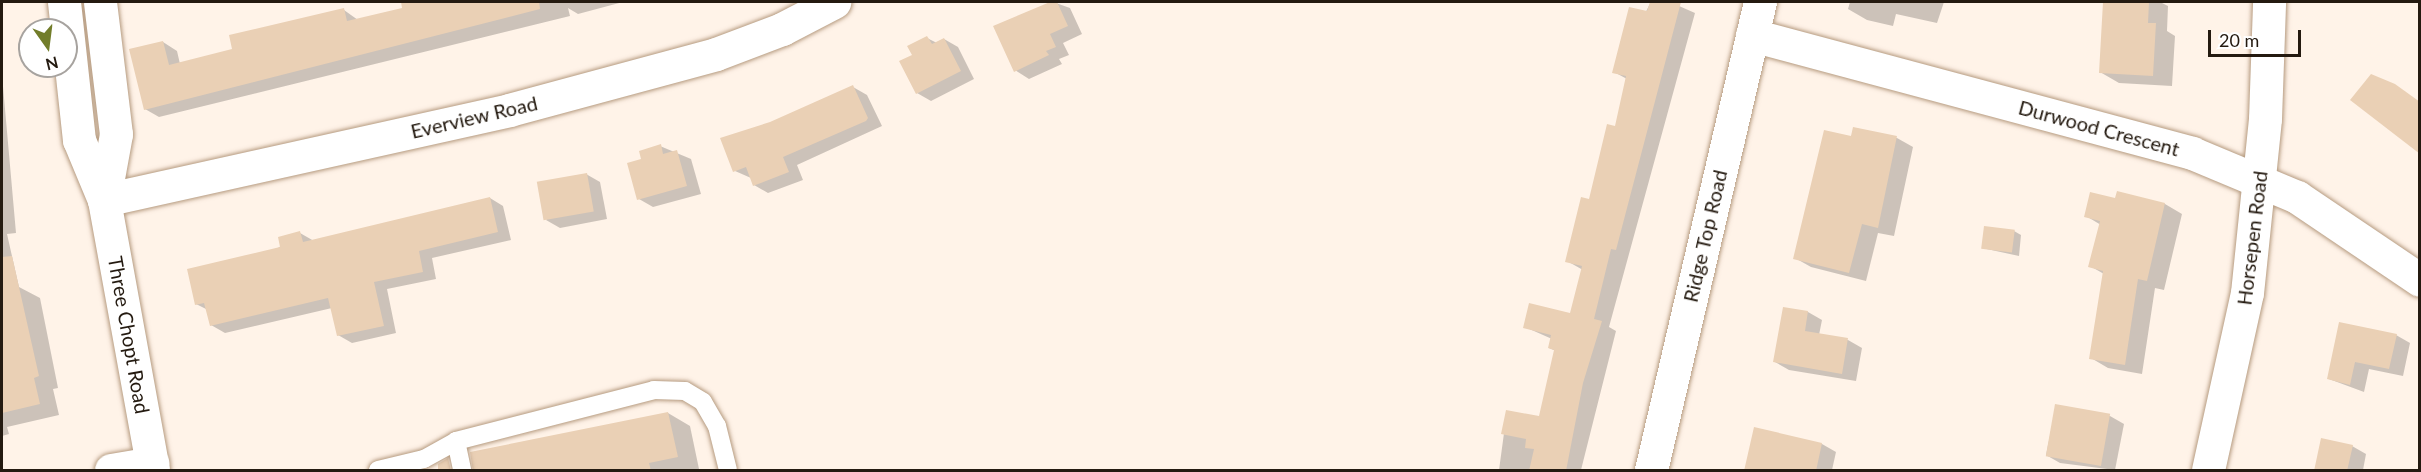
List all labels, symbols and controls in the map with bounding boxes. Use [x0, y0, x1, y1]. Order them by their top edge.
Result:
north arrow [18, 18, 78, 78]
scale bar [2211, 18, 2304, 56]
text: 20 m [2219, 29, 2259, 51]
text: N [44, 53, 60, 75]
street label: Everview Road [408, 91, 540, 143]
street label: Durwood Crescent [2016, 95, 2182, 161]
street label: Ridge Top Road [1678, 167, 1732, 305]
street label: Horsepen Road [2232, 169, 2272, 307]
street label: Three Chopt Road [103, 254, 155, 416]

